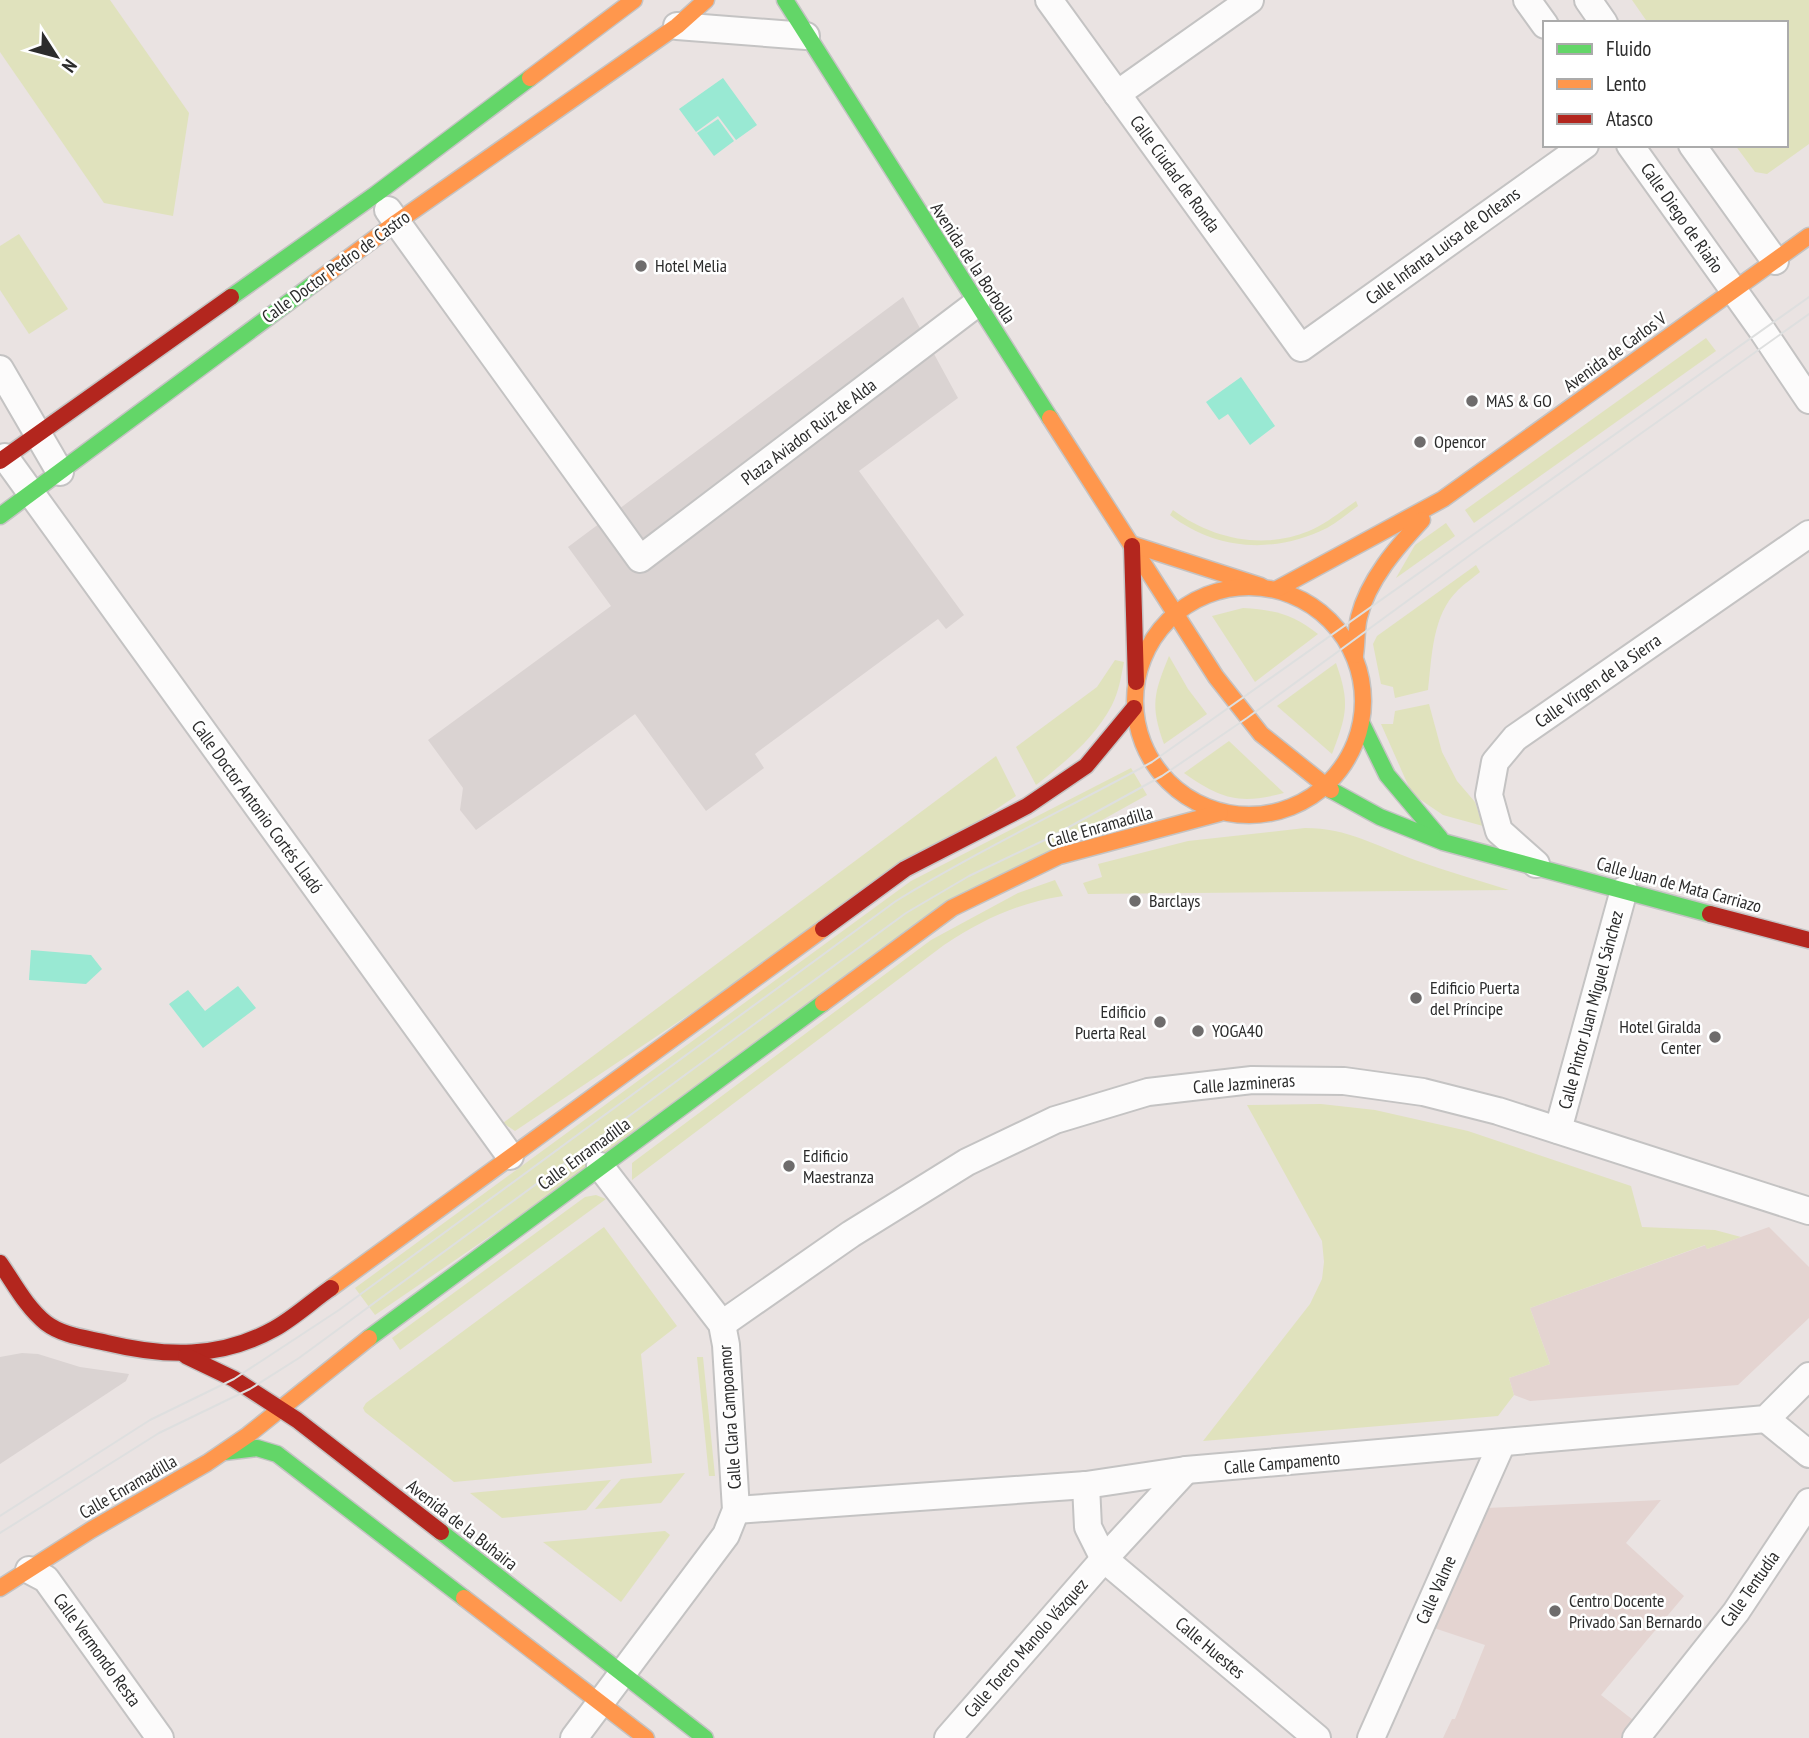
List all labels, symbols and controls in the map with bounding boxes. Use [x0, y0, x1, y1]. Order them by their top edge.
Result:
north arrow [21, 21, 91, 91]
legend [1543, 21, 1788, 147]
text: Fluido [1606, 35, 1651, 62]
text: N [57, 55, 82, 77]
text: Lento [1606, 70, 1646, 97]
text: Atasco [1606, 105, 1653, 132]
street label: Calle Ciudad de Ronda [1125, 111, 1226, 237]
street label: Calle Diego de Riaño [1636, 158, 1729, 277]
street label: Calle Infanta Luisa de Orleans [1361, 182, 1524, 309]
street label: Avenida de la Borbolla [926, 198, 1021, 328]
street label: Calle Doctor Pedro de Castro [257, 205, 414, 328]
place label: Hotel Melia [655, 254, 727, 277]
marker: Hotel Melia [633, 258, 649, 274]
street label: Avenida de Carlos V [1559, 306, 1671, 397]
street label: Plaza Aviador Ruiz de Alda [737, 373, 881, 490]
place label: MAS & GO [1486, 389, 1552, 412]
marker: MAS & GO [1464, 393, 1480, 409]
place label: Opencor [1434, 430, 1486, 453]
marker: Opencor [1412, 434, 1428, 450]
street label: Calle Virgen de la Sierra [1530, 628, 1665, 733]
street label: Calle Doctor Antonio Cortés Lladó [187, 715, 328, 898]
street label: Calle Enramadilla [1044, 800, 1155, 853]
street label: Calle Juan de Mata Carriazo [1594, 851, 1764, 918]
place label: Barclays [1149, 889, 1200, 912]
marker: Barclays [1127, 893, 1143, 909]
street label: Calle Pintor Juan Miguel Sánchez [1553, 908, 1628, 1112]
place label: Edificio Puerta del Príncipe [1430, 976, 1520, 1020]
marker: Edificio Puerta del Príncipe [1408, 990, 1424, 1006]
place label: Edificio Puerta Real [1075, 1000, 1147, 1044]
marker: Edificio Puerta Real [1152, 1014, 1168, 1030]
place label: Hotel Giralda Center [1619, 1015, 1701, 1059]
place label: YOGA40 [1212, 1019, 1263, 1042]
marker: YOGA40 [1190, 1023, 1206, 1039]
marker: Hotel Giralda Center [1707, 1029, 1723, 1045]
street label: Calle Jazmineras [1192, 1068, 1296, 1099]
street label: Calle Enramadilla [533, 1112, 634, 1195]
place label: Edificio Maestranza [803, 1144, 874, 1188]
marker: Edificio Maestranza [781, 1158, 797, 1174]
street label: Calle Clara Campoamor [713, 1344, 746, 1490]
street label: Calle Campamento [1223, 1446, 1341, 1479]
street label: Calle Enramadilla [75, 1449, 181, 1524]
street label: Avenida de la Buhaira [402, 1474, 522, 1575]
street label: Calle Tentudía [1715, 1546, 1784, 1631]
street label: Calle Valme [1410, 1552, 1461, 1628]
street label: Calle Torero Manolo Vázquez [959, 1573, 1092, 1722]
street label: Calle Vermondo Resta [49, 1588, 146, 1711]
place label: Centro Docente Privado San Bernardo [1569, 1589, 1702, 1633]
marker: Centro Docente Privado San Bernardo [1547, 1603, 1563, 1619]
street label: Calle Huestes [1171, 1612, 1250, 1683]

